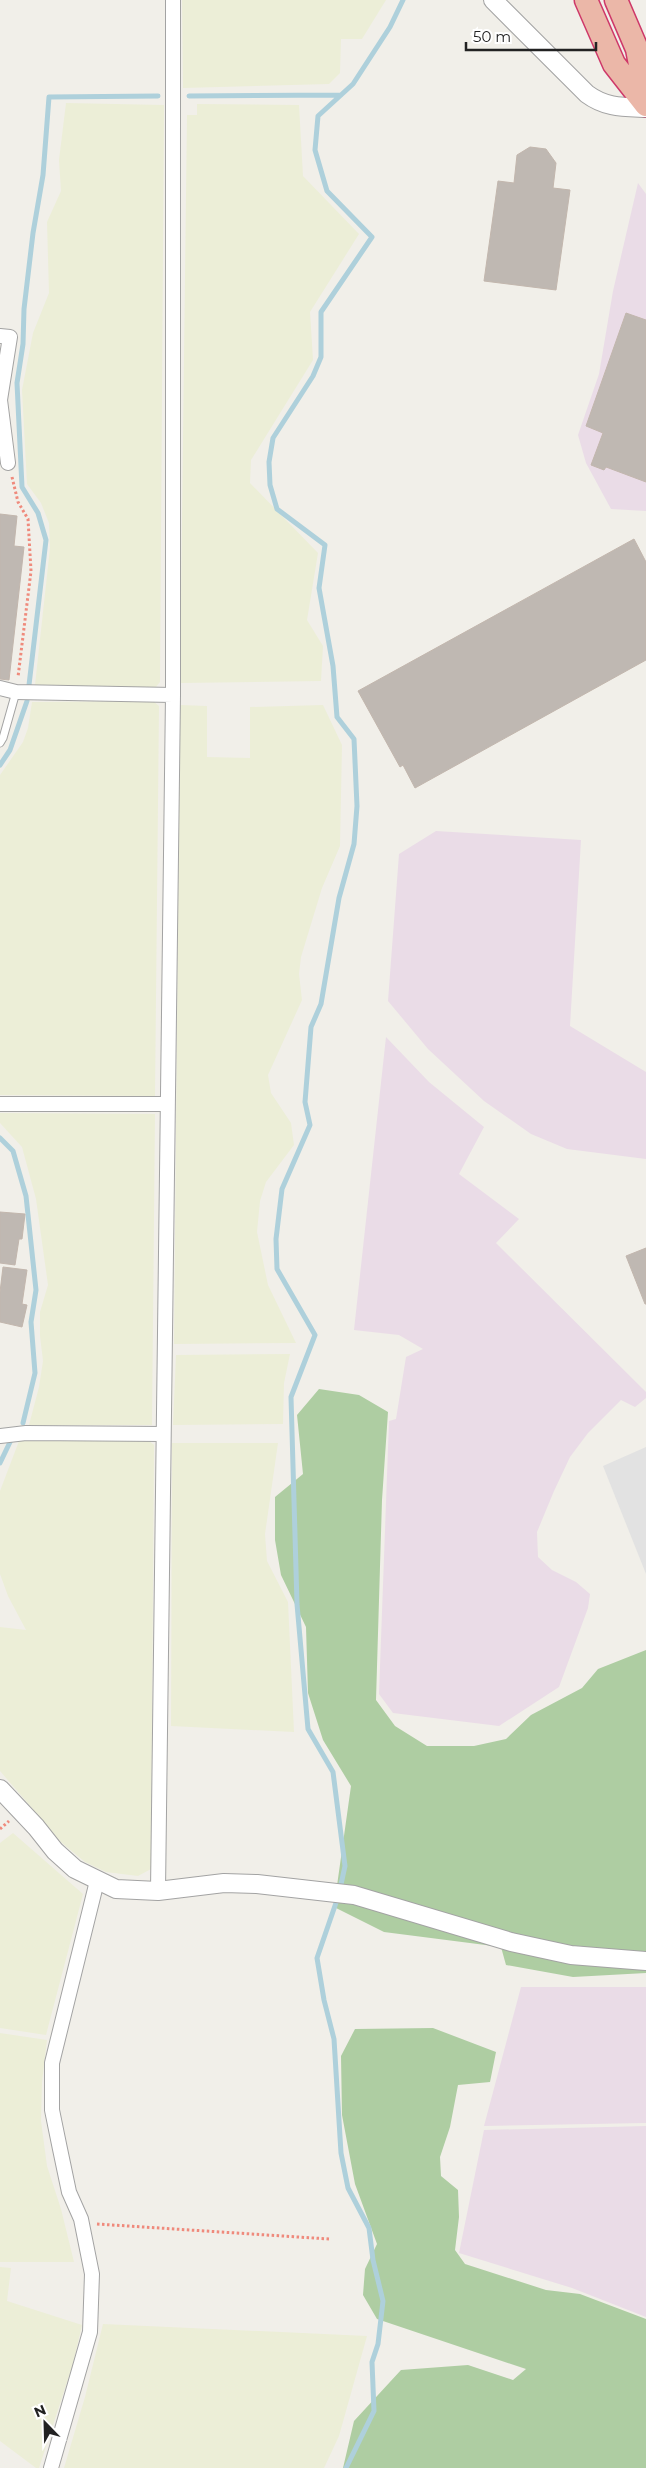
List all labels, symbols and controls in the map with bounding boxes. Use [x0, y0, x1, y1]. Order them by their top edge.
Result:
scale bar [466, 20, 596, 52]
text: 50 m [473, 27, 511, 46]
north arrow [20, 2398, 70, 2448]
text: N [31, 2401, 49, 2422]

